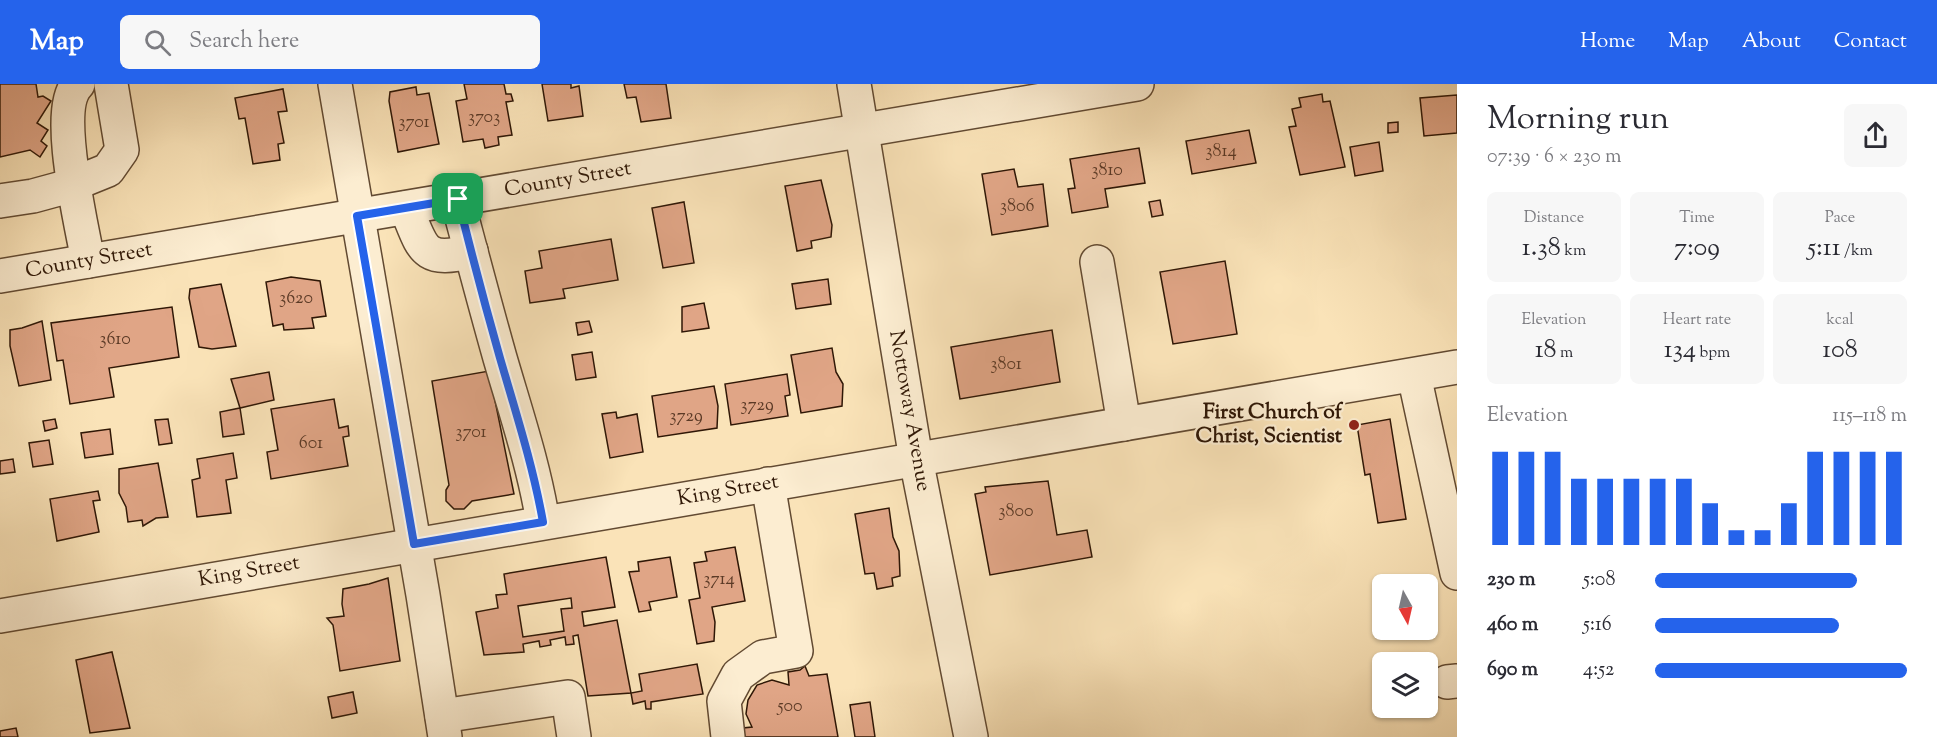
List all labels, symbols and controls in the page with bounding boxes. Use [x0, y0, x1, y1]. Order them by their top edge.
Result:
search box [120, 15, 540, 69]
text: Map [30, 22, 84, 62]
icon: search [141, 26, 174, 59]
text: Search here [189, 26, 299, 58]
text: Home [1580, 27, 1635, 57]
text: Map [1668, 27, 1709, 57]
text: About [1742, 27, 1801, 57]
text: Contact [1834, 27, 1907, 57]
text: Morning run [1487, 96, 1669, 144]
button: share [1844, 104, 1907, 167]
house number: 3703 [468, 105, 500, 131]
house number: 3701 [398, 110, 430, 136]
house number: 3814 [1205, 139, 1237, 165]
text: 07:39 · 6 × 230 m [1487, 143, 1622, 172]
street label: County Street [502, 154, 634, 206]
house number: 3810 [1091, 158, 1123, 184]
pin [432, 173, 483, 224]
icon: arrive [441, 182, 474, 215]
house number: 3806 [1000, 194, 1034, 220]
text: Distance [1524, 207, 1584, 230]
text: Time [1679, 207, 1715, 230]
text: Pace [1825, 207, 1855, 230]
text: 1.38 [1522, 230, 1561, 267]
text: 7:09 [1674, 230, 1720, 267]
text: 5:11 [1807, 230, 1841, 267]
street label: County Street [23, 235, 155, 287]
text: km [1561, 240, 1586, 263]
text: /km [1841, 240, 1873, 263]
house number: 3620 [279, 286, 313, 312]
text: Elevation [1522, 309, 1586, 332]
text: Heart rate [1663, 309, 1731, 332]
text: kcal [1826, 309, 1854, 332]
house number: 3610 [99, 327, 131, 353]
street label: Nottoway Avenue [880, 328, 938, 494]
text: 18 [1535, 332, 1557, 369]
text: 134 [1664, 332, 1696, 369]
text: 108 [1822, 332, 1858, 369]
text: m [1557, 342, 1573, 365]
text: bpm [1696, 342, 1730, 365]
house number: 3801 [990, 352, 1022, 378]
house number: 3729 [740, 393, 774, 419]
place label: First Church of Christ, Scientist [1196, 398, 1344, 452]
text: Elevation [1487, 402, 1568, 431]
text: 115–118 m [1832, 402, 1907, 431]
house number: 3729 [669, 404, 703, 430]
marker: First Church of Christ, Scientist [1347, 418, 1361, 432]
house number: 3701 [455, 420, 487, 446]
house number: 601 [299, 431, 323, 457]
street label: King Street [675, 467, 781, 515]
house number: 3800 [998, 499, 1034, 525]
street label: King Street [196, 548, 302, 596]
text: 230 m [1487, 566, 1536, 595]
text: 5:08 [1583, 566, 1615, 595]
house number: 3714 [703, 567, 735, 593]
north arrow [1372, 574, 1438, 640]
map controls [1372, 574, 1438, 718]
text: 460 m [1487, 611, 1538, 640]
text: 5:16 [1583, 611, 1612, 640]
button: layers [1372, 652, 1438, 718]
text: 690 m [1487, 656, 1538, 685]
text: 4:52 [1583, 656, 1614, 685]
house number: 500 [776, 694, 803, 720]

